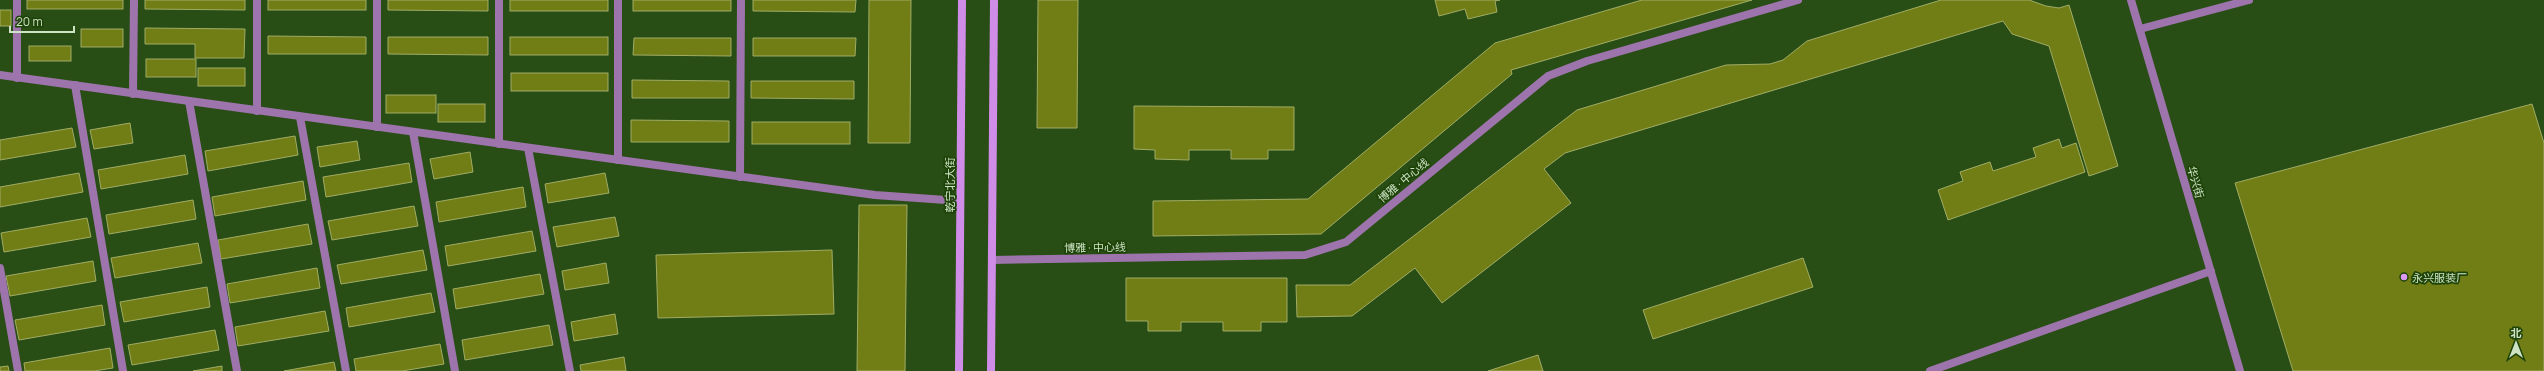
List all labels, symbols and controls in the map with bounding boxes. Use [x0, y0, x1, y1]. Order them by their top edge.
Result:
scale bar [10, 8, 74, 34]
text: 20 m [16, 13, 43, 30]
street label: 博雅 · 中心线 [1374, 154, 1432, 206]
street label: 乾宁北大街 [942, 158, 957, 213]
street label: 华兴街 [2184, 164, 2208, 200]
street label: 博雅 · 中心线 [1064, 239, 1126, 255]
place label: 永兴服装厂 [2412, 270, 2467, 285]
marker: 永兴服装厂 [2399, 272, 2409, 282]
north arrow [2496, 323, 2536, 363]
text: 北 [2511, 325, 2522, 340]

